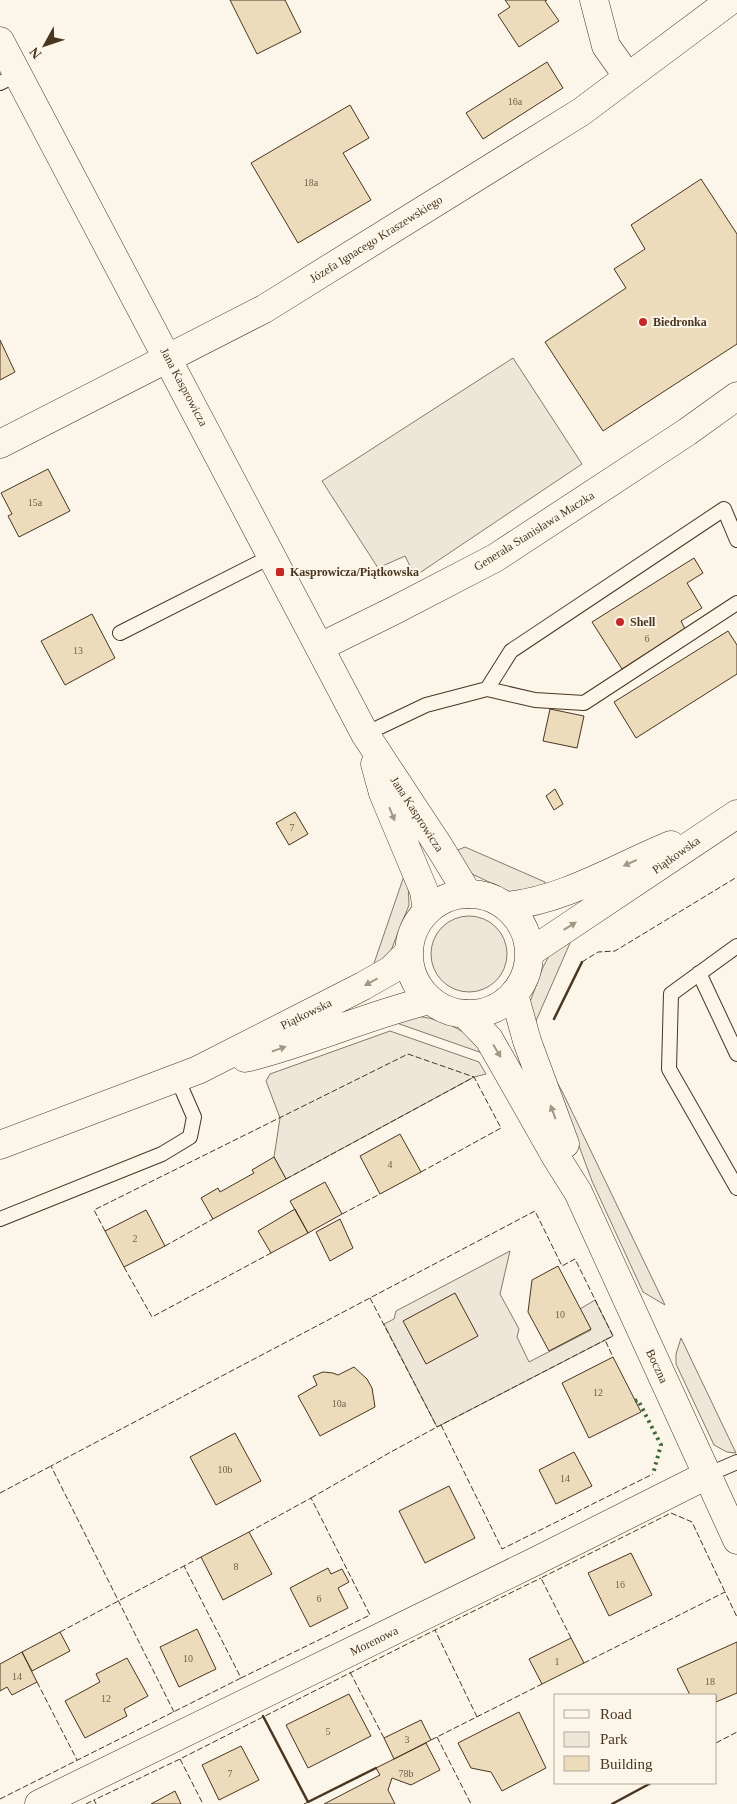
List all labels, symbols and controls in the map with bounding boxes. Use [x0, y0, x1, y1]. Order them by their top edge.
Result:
north arrow [20, 20, 70, 70]
text: N [26, 44, 44, 62]
house number: 16a [508, 96, 523, 107]
house number: 18a [304, 177, 319, 188]
street label: Józefa Ignacego Kraszewskiego [307, 192, 445, 286]
place label: Biedronka [653, 315, 707, 329]
marker: Biedronka [637, 316, 649, 328]
street label: Jana Kasprowicza [157, 345, 211, 429]
street label: Generała Stanisława Maczka [471, 488, 597, 574]
house number: 15a [28, 497, 43, 508]
place label: Kasprowicza/Piątkowska [290, 565, 419, 579]
marker: Kasprowicza/Piątkowska [274, 566, 286, 578]
place label: Shell [630, 615, 656, 629]
marker: Shell [614, 616, 626, 628]
house number: 6 [645, 633, 650, 644]
house number: 13 [73, 645, 83, 656]
street label: Jana Kasprowicza [387, 774, 447, 855]
one-way arrow [389, 806, 396, 821]
house number: 7 [290, 822, 295, 833]
street label: Piątkowska [649, 833, 703, 877]
one-way arrow [623, 859, 637, 867]
one-way arrow [563, 922, 576, 931]
one-way arrow [364, 977, 378, 986]
street label: Piątkowska [278, 995, 335, 1032]
one-way arrow [272, 1045, 287, 1053]
one-way arrow [492, 1045, 501, 1058]
one-way arrow [549, 1104, 557, 1119]
house number: 4 [388, 1159, 393, 1170]
house number: 2 [133, 1233, 138, 1244]
house number: 10 [555, 1309, 565, 1320]
street label: Boczna [643, 1347, 671, 1386]
house number: 12 [593, 1387, 603, 1398]
house number: 10a [332, 1398, 347, 1409]
house number: 10b [218, 1464, 233, 1475]
house number: 14 [560, 1473, 570, 1484]
house number: 8 [234, 1561, 239, 1572]
house number: 16 [615, 1579, 625, 1590]
house number: 6 [317, 1593, 322, 1604]
street label: Morenowa [348, 1623, 401, 1659]
house number: 10 [183, 1653, 193, 1664]
house number: 1 [555, 1656, 560, 1667]
house number: 14 [12, 1671, 22, 1682]
house number: 18 [705, 1676, 715, 1687]
house number: 12 [101, 1693, 111, 1704]
legend [554, 1694, 717, 1784]
text: Road [600, 1706, 632, 1722]
house number: 5 [326, 1726, 331, 1737]
text: Park [600, 1731, 628, 1747]
house number: 3 [405, 1734, 410, 1745]
text: Building [600, 1756, 653, 1772]
house number: 7 [228, 1768, 233, 1779]
house number: 78b [399, 1768, 414, 1779]

